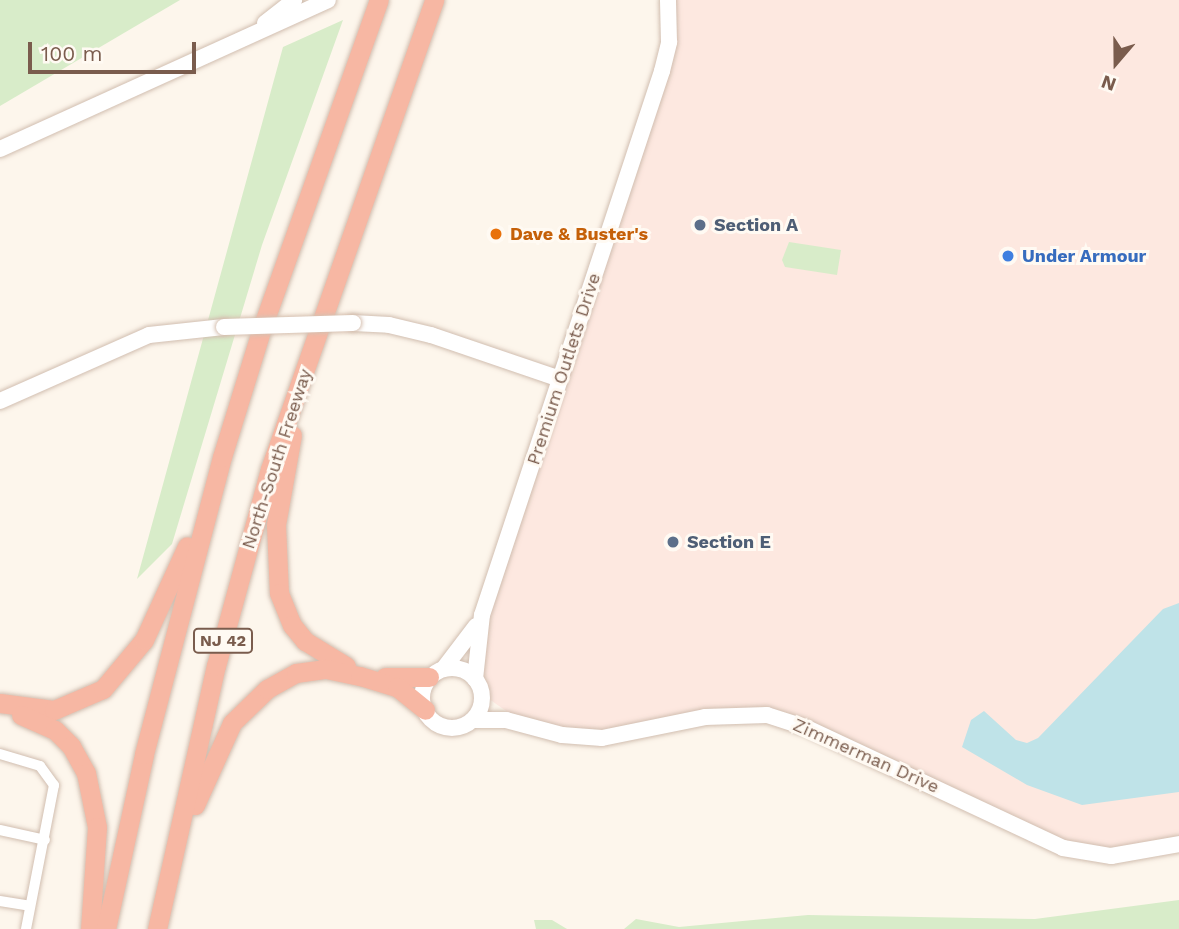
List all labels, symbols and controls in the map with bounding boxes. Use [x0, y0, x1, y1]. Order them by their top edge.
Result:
scale bar [32, 28, 200, 72]
north arrow [1081, 28, 1151, 98]
text: 100 m [41, 41, 103, 66]
text: N [1098, 70, 1119, 96]
place label: Section A [714, 214, 799, 236]
marker: Section A [692, 217, 708, 233]
place label: Dave & Buster's [510, 223, 648, 245]
marker: Dave & Buster's [488, 226, 504, 242]
place label: Under Armour [1022, 245, 1147, 267]
marker: Under Armour [1000, 248, 1016, 264]
street label: Premium Outlets Drive [523, 270, 605, 468]
street label: North-South Freeway [238, 366, 316, 552]
place label: Section E [687, 531, 771, 553]
marker: Section E [665, 534, 681, 550]
road number: NJ 42 [192, 628, 255, 654]
street label: Zimmerman Drive [790, 714, 942, 798]

